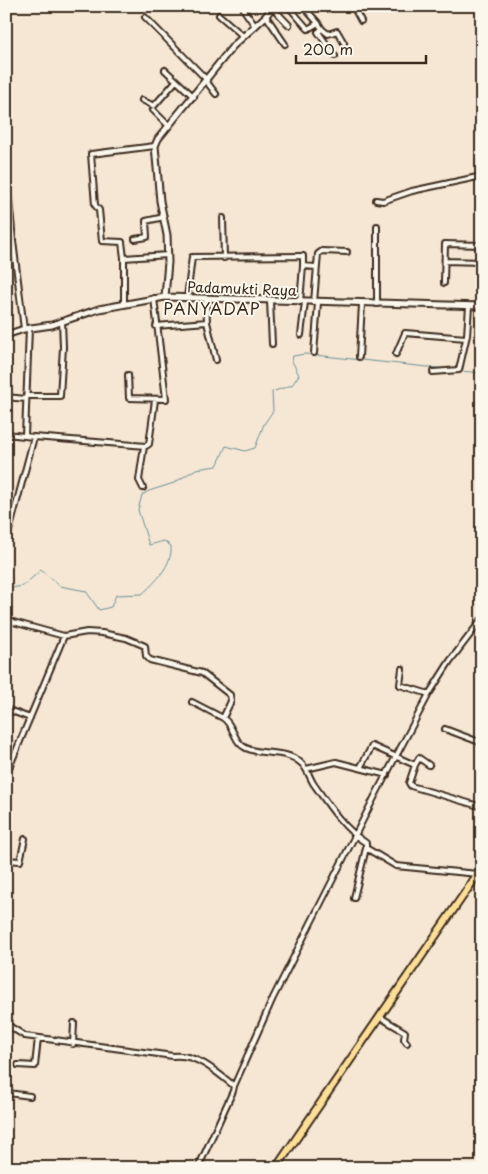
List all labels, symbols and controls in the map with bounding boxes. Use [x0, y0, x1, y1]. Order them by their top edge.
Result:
scale bar [296, 32, 426, 64]
text: 200 m [303, 37, 353, 60]
street label: Padamukti Raya [187, 276, 297, 301]
district label: PANYADAP [163, 296, 261, 320]

